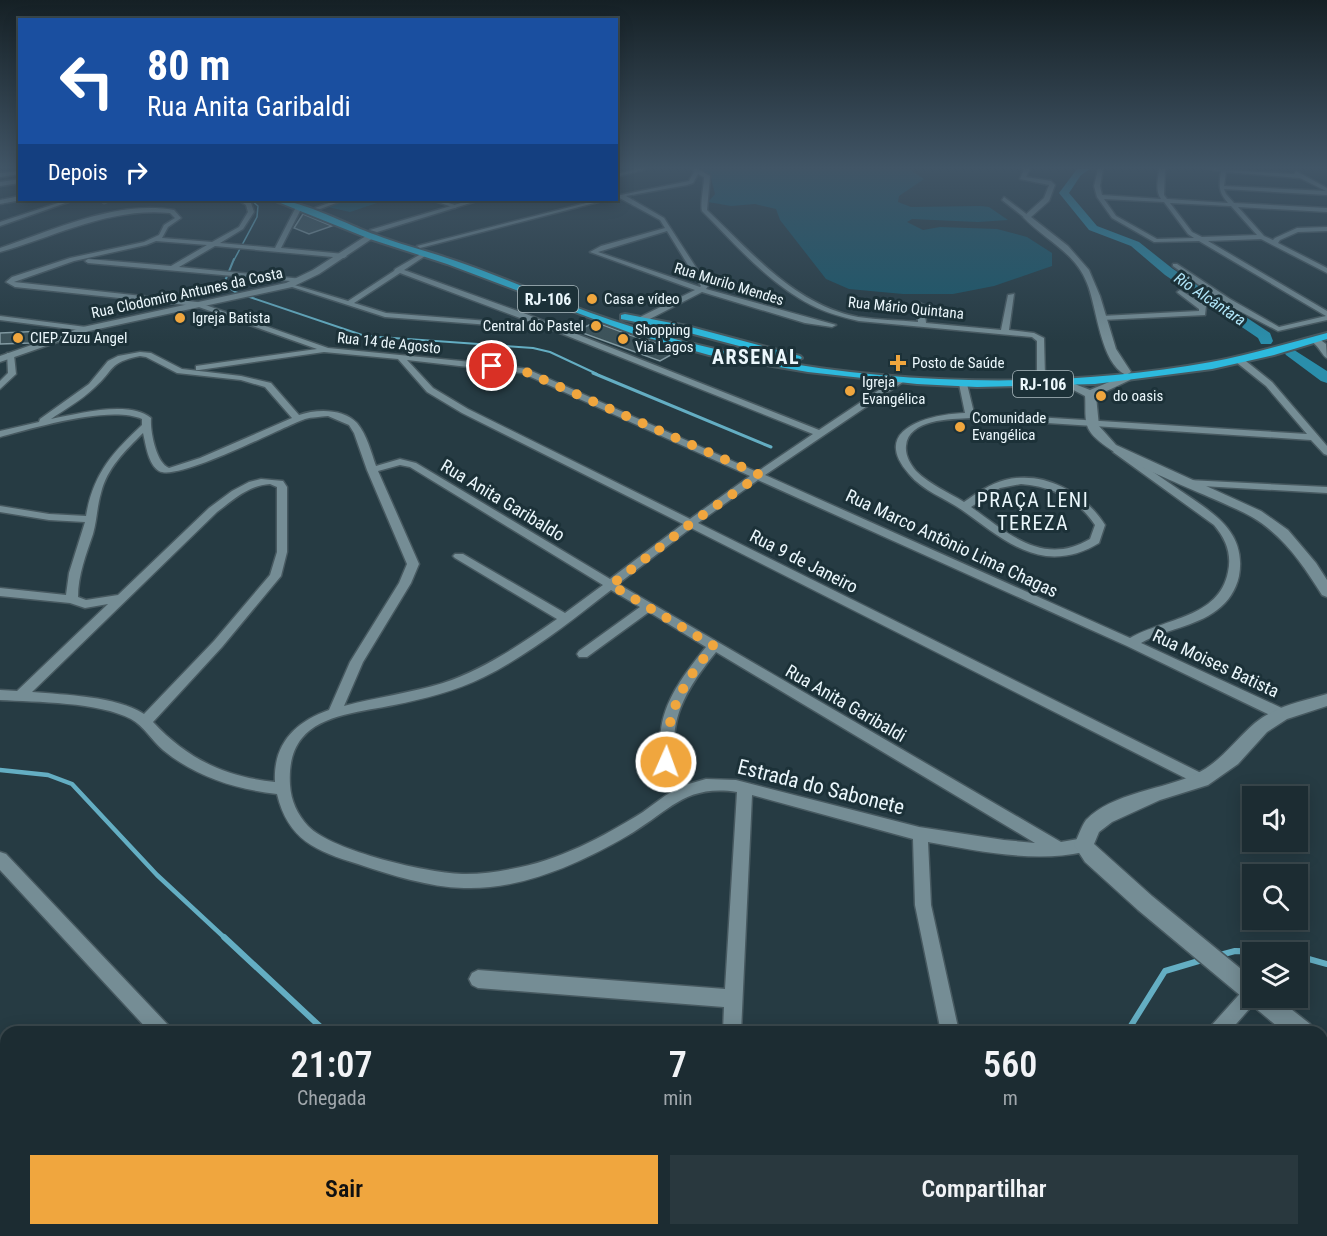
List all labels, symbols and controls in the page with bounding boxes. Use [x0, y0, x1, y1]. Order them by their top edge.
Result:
text: 80 m [147, 41, 230, 90]
icon: left [48, 42, 126, 120]
text: Rua Anita Garibaldi [147, 91, 351, 123]
icon: right [120, 156, 153, 189]
text: Depois [48, 160, 108, 185]
street label: Rua Murilo Mendes [672, 259, 786, 309]
street label: Rua Clodomiro Antunes da Costa [90, 264, 284, 322]
water label: Rio Alcântara [1171, 268, 1249, 330]
road number: RJ-106 [518, 286, 578, 312]
place label: Casa e vídeo [604, 290, 680, 308]
marker: Casa e vídeo [585, 292, 599, 306]
street label: Rua Mário Quintana [847, 293, 965, 323]
place label: Igreja Batista [192, 309, 270, 327]
marker: Igreja Batista [173, 311, 187, 325]
place label: Central do Pastel [483, 317, 584, 335]
marker: Central do Pastel [589, 319, 603, 333]
place label: Shopping Via Lagos [635, 321, 694, 356]
place label: CIEP Zuzu Angel [30, 329, 128, 347]
street label: Rua 14 de Agosto [336, 329, 442, 357]
marker: CIEP Zuzu Angel [11, 331, 25, 345]
marker: Shopping Via Lagos [616, 332, 630, 346]
pin [466, 340, 517, 391]
district label: ARSENAL [712, 345, 800, 369]
icon: arrive [475, 349, 508, 382]
marker: Posto de Saúde [889, 354, 907, 372]
place label: Posto de Saúde [912, 354, 1004, 372]
road number: RJ-106 [1013, 371, 1073, 397]
place label: Igreja Evangélica [862, 373, 925, 408]
marker: Igreja Evangélica [843, 384, 857, 398]
place label: do oasis [1113, 387, 1163, 405]
marker: do oasis [1094, 389, 1108, 403]
place label: Comunidade Evangélica [972, 409, 1046, 444]
marker: Comunidade Evangélica [953, 420, 967, 434]
street label: Rua Anita Garibaldo [437, 455, 569, 545]
street label: Rua Marco Antônio Lima Chagas [843, 485, 1061, 601]
district label: PRAÇA LENI TEREZA [977, 488, 1089, 535]
street label: Rua 9 de Janeiro [746, 525, 862, 597]
street label: Rua Moises Batista [1150, 625, 1282, 701]
street label: Rua Anita Garibaldi [782, 660, 910, 746]
position arrow [634, 730, 698, 794]
street label: Estrada do Sabonete [735, 755, 907, 819]
map controls [1242, 786, 1308, 1008]
button: sound [1242, 786, 1308, 852]
button: search [1242, 864, 1308, 930]
button: layers [1242, 942, 1308, 1008]
text: 21:07 [291, 1044, 373, 1086]
text: 7 [669, 1044, 687, 1086]
text: 560 [983, 1044, 1037, 1086]
text: Chegada [297, 1086, 366, 1110]
text: min [663, 1086, 692, 1110]
text: m [1003, 1086, 1018, 1110]
button: Sair [30, 1155, 658, 1224]
button: Compartilhar [670, 1155, 1298, 1224]

